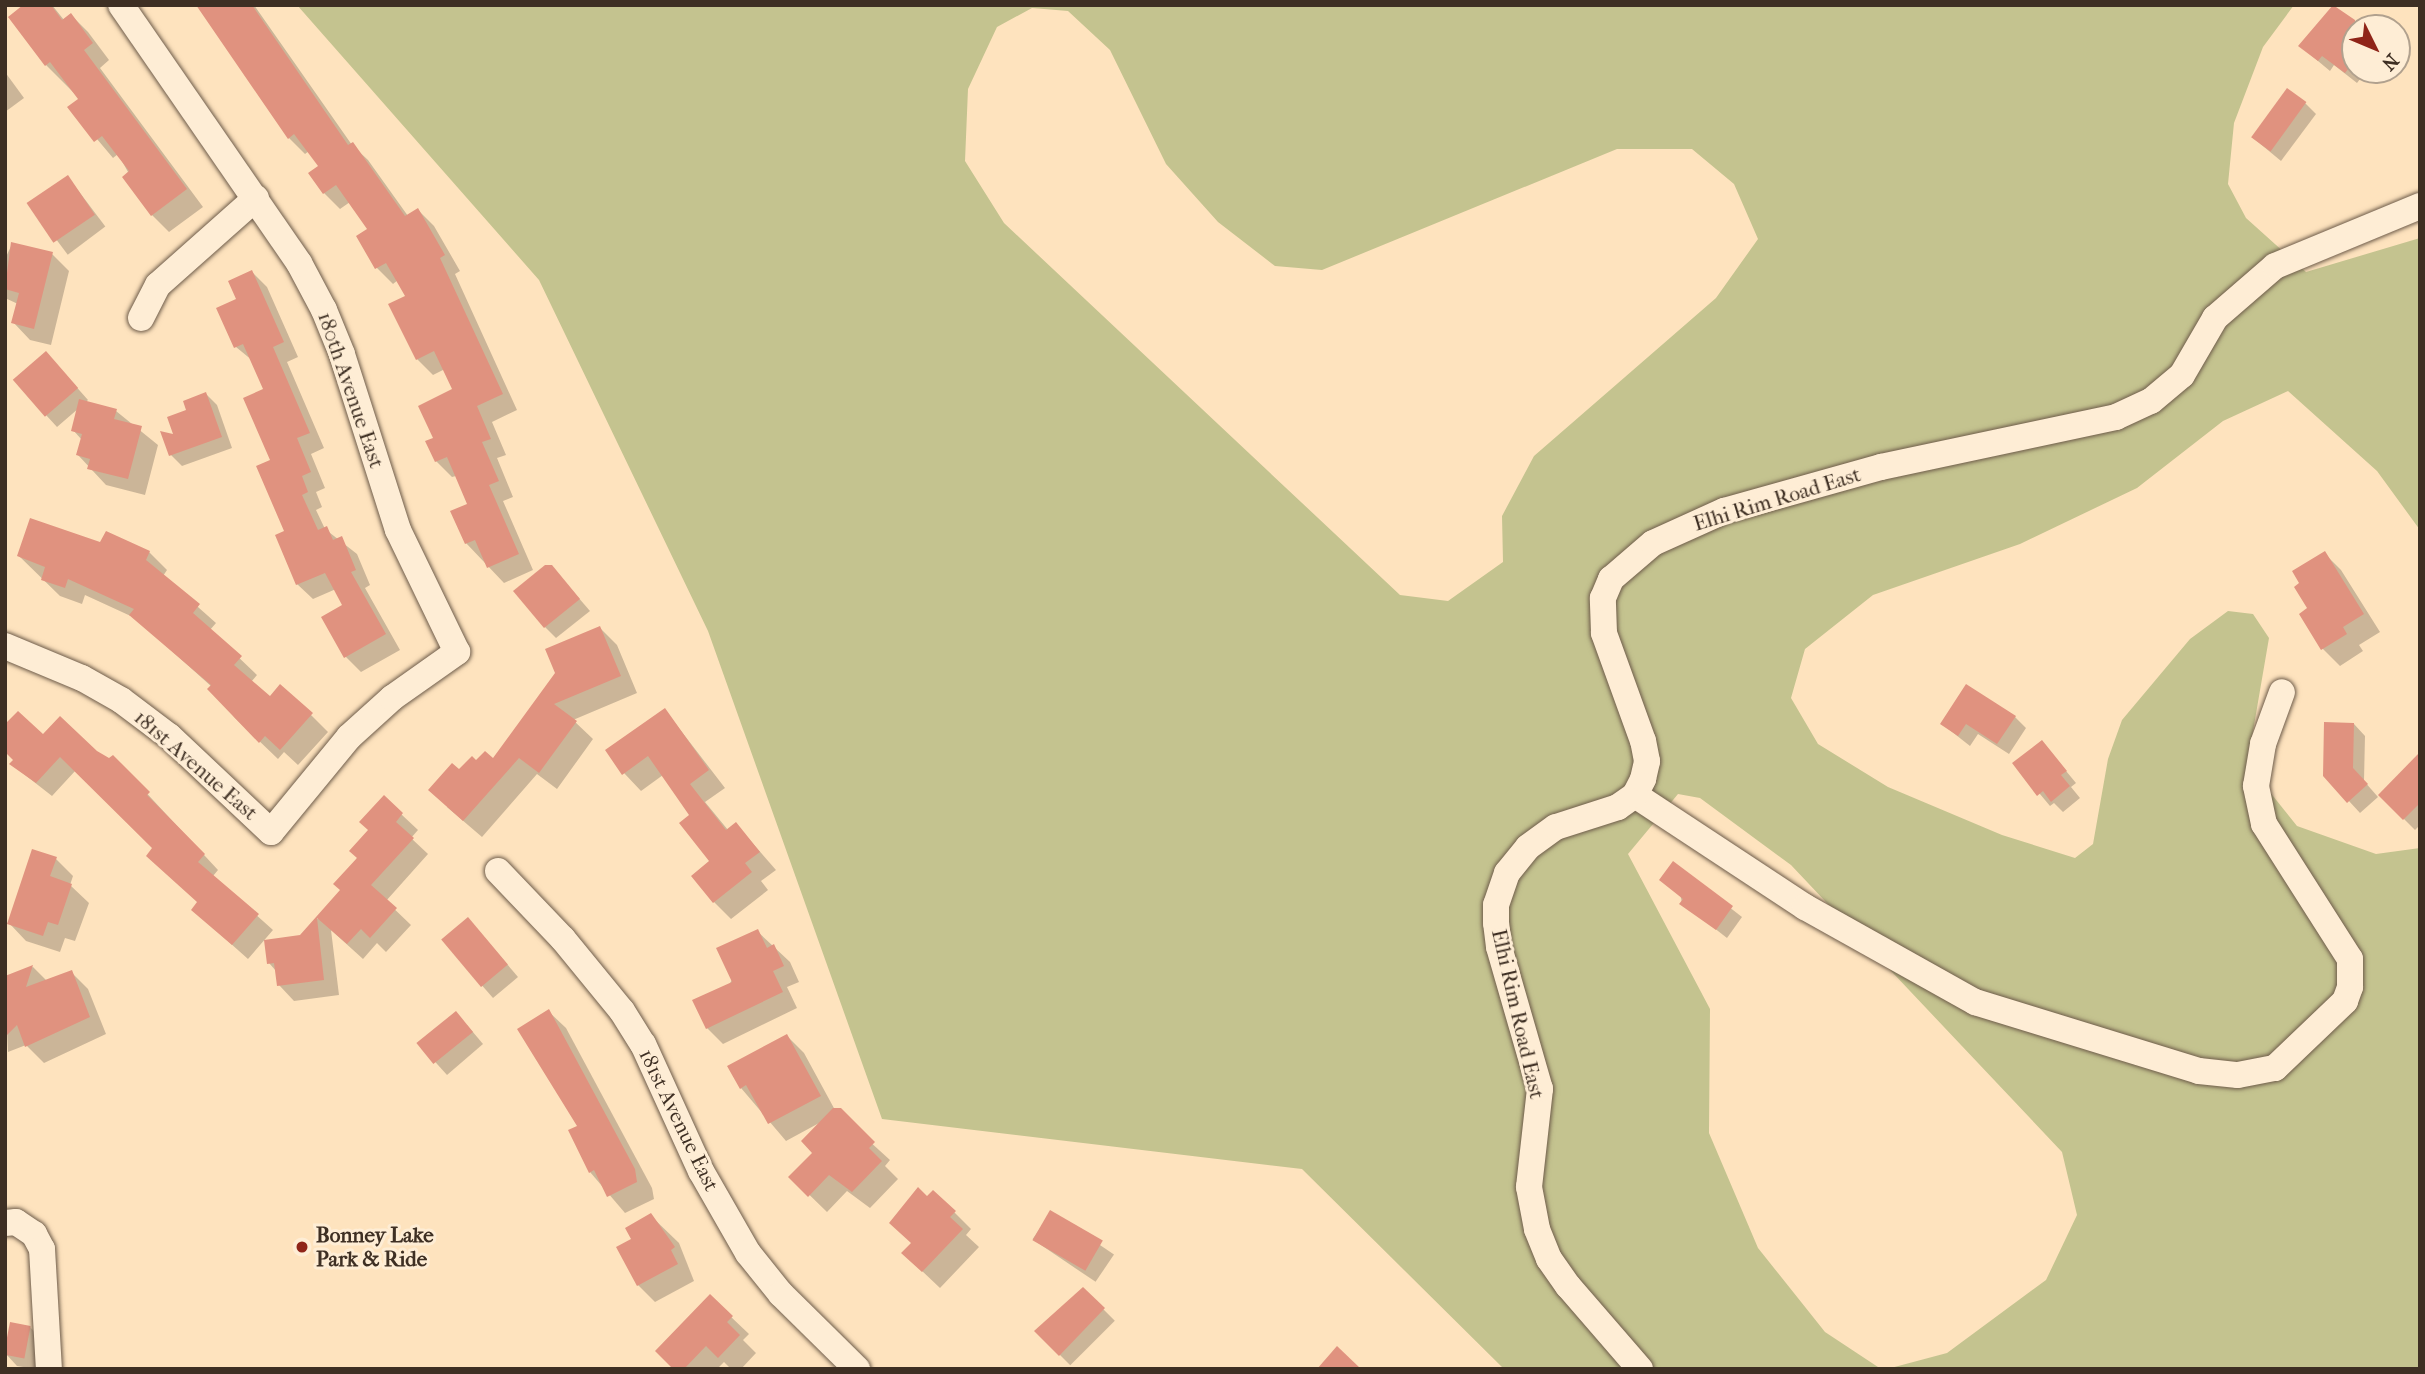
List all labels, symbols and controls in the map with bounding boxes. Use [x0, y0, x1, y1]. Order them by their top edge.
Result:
north arrow [2341, 14, 2411, 84]
text: N [2377, 49, 2403, 75]
street label: 180th Avenue East [312, 309, 390, 471]
street label: Elhi Rim Road East [1690, 462, 1864, 536]
street label: 181st Avenue East [129, 705, 263, 825]
street label: Elhi Rim Road East [1486, 927, 1550, 1101]
street label: 181st Avenue East [634, 1045, 724, 1195]
place label: Bonney Lake Park & Ride [316, 1222, 434, 1272]
marker: Bonney Lake Park & Ride [294, 1239, 310, 1255]

